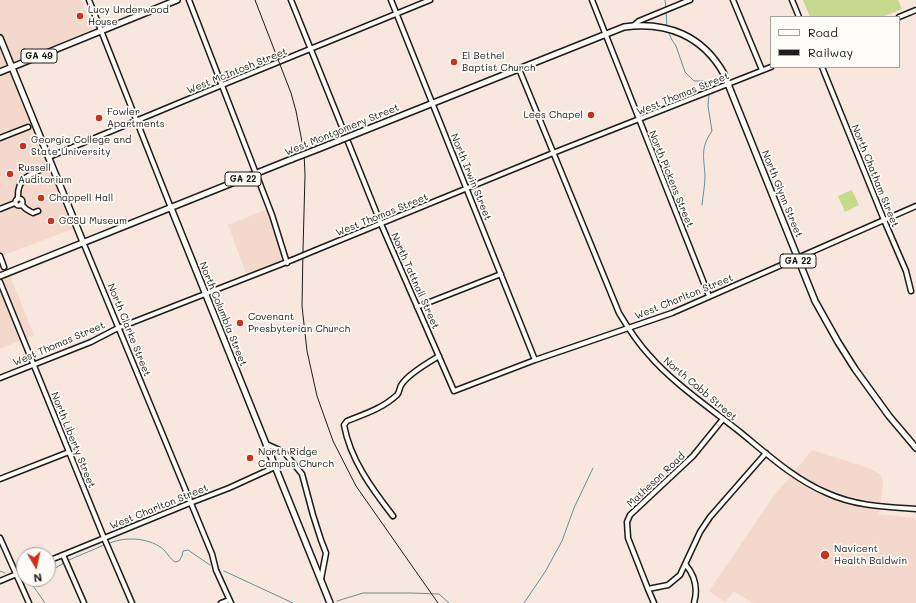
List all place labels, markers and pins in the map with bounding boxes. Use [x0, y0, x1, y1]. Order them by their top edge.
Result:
place label: Lucy Underwood House [88, 4, 169, 28]
marker: Lucy Underwood House [75, 11, 85, 21]
place label: El Bethel Baptist Church [462, 50, 535, 74]
marker: El Bethel Baptist Church [449, 57, 459, 67]
place label: Fowler Apartments [107, 106, 165, 130]
place label: Lees Chapel [523, 109, 583, 121]
marker: Lees Chapel [586, 110, 596, 120]
marker: Fowler Apartments [94, 113, 104, 123]
place label: Georgia College and State University [31, 134, 131, 158]
marker: Georgia College and State University [18, 141, 28, 151]
place label: Russell Auditorium [18, 162, 72, 186]
marker: Russell Auditorium [5, 169, 15, 179]
place label: Chappell Hall [49, 192, 113, 204]
marker: Chappell Hall [36, 193, 46, 203]
place label: GCSU Museum [59, 215, 127, 227]
marker: GCSU Museum [46, 216, 56, 226]
place label: Covenant Presbyterian Church [248, 311, 350, 334]
marker: Covenant Presbyterian Church [235, 318, 245, 328]
place label: North Ridge Campus Church [258, 446, 334, 470]
marker: North Ridge Campus Church [245, 453, 255, 463]
place label: Navicent Health Baldwin [834, 543, 907, 566]
marker: Navicent Health Baldwin [819, 549, 831, 561]

